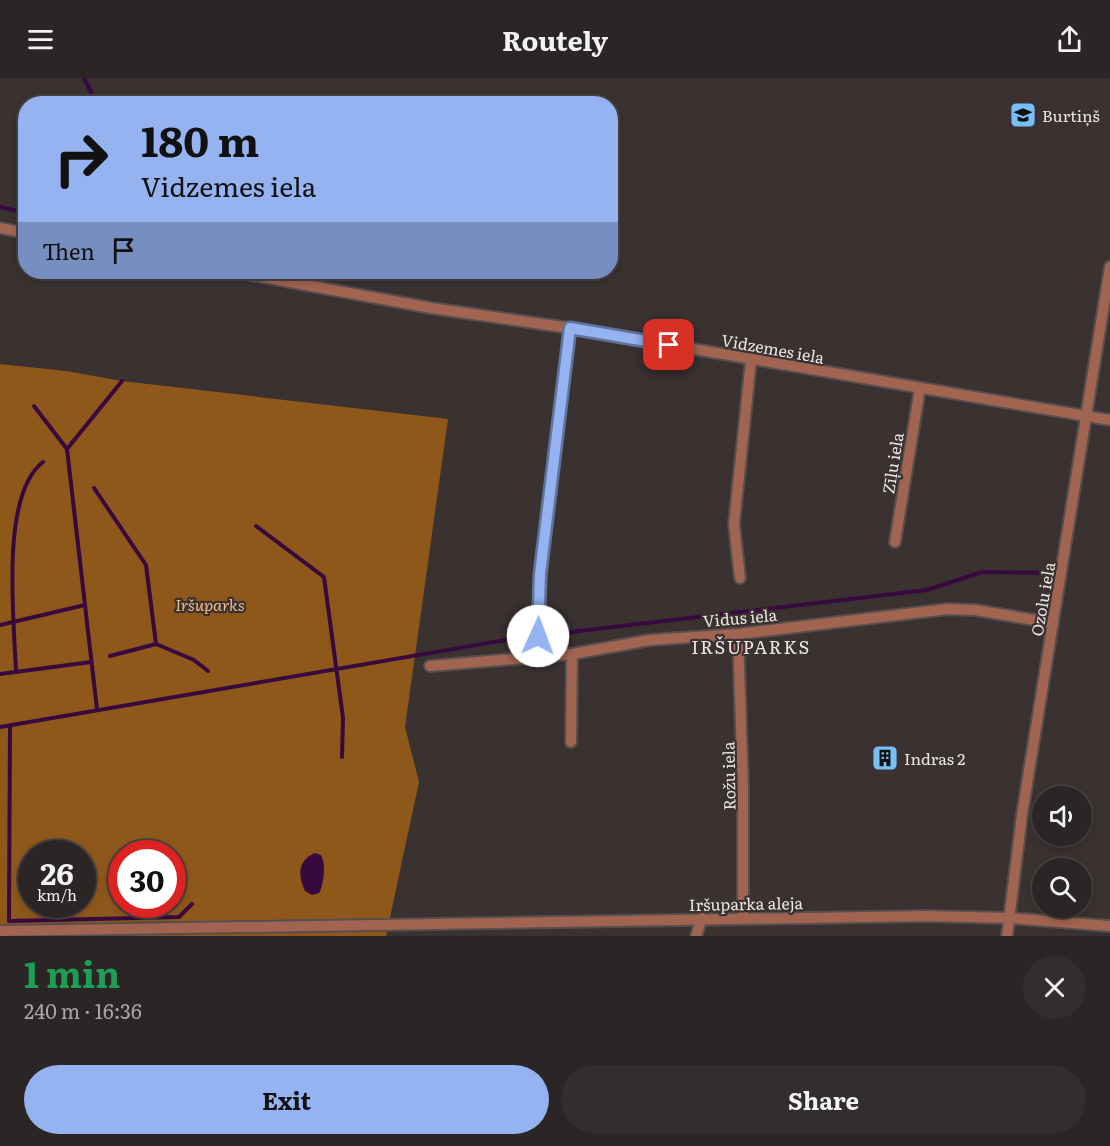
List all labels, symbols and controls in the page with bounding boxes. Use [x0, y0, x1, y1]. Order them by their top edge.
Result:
text: Routely [502, 19, 608, 59]
icon: menu [24, 23, 57, 56]
icon: share [1053, 23, 1086, 56]
school or university icon: Burtiņš [1008, 100, 1038, 130]
place label: Burtiņš [1042, 103, 1100, 127]
text: 180 m [141, 108, 259, 170]
icon: right [42, 120, 120, 198]
text: Vidzemes iela [141, 165, 316, 205]
text: Then [42, 234, 95, 267]
icon: arrive [107, 234, 140, 267]
pin [643, 319, 694, 370]
street label: Vidzemes iela [720, 327, 827, 369]
icon: arrive [652, 328, 685, 361]
street label: Zīļu iela [875, 430, 909, 495]
street label: Ozolu iela [1024, 560, 1060, 638]
park label: Iršuparks [175, 592, 245, 616]
street label: Vidus iela [702, 602, 778, 632]
position arrow [506, 604, 570, 668]
district label: IRŠUPARKS [691, 633, 811, 660]
street label: Rožu iela [715, 741, 741, 811]
building icon: Indras 2 [870, 743, 900, 773]
place label: Indras 2 [904, 746, 965, 770]
map controls [1032, 786, 1092, 918]
button: sound [1032, 786, 1092, 846]
speed limit sign: 30 [108, 840, 186, 918]
text: 26 [40, 850, 74, 894]
button: search [1032, 858, 1092, 918]
text: km/h [37, 883, 77, 906]
street label: Iršuparka aleja [689, 890, 804, 916]
text: 1 min [24, 946, 120, 999]
button: close [1023, 956, 1086, 1019]
text: 240 m · 16:36 [24, 995, 142, 1025]
button: Exit [24, 1065, 549, 1134]
button: Share [561, 1065, 1086, 1134]

